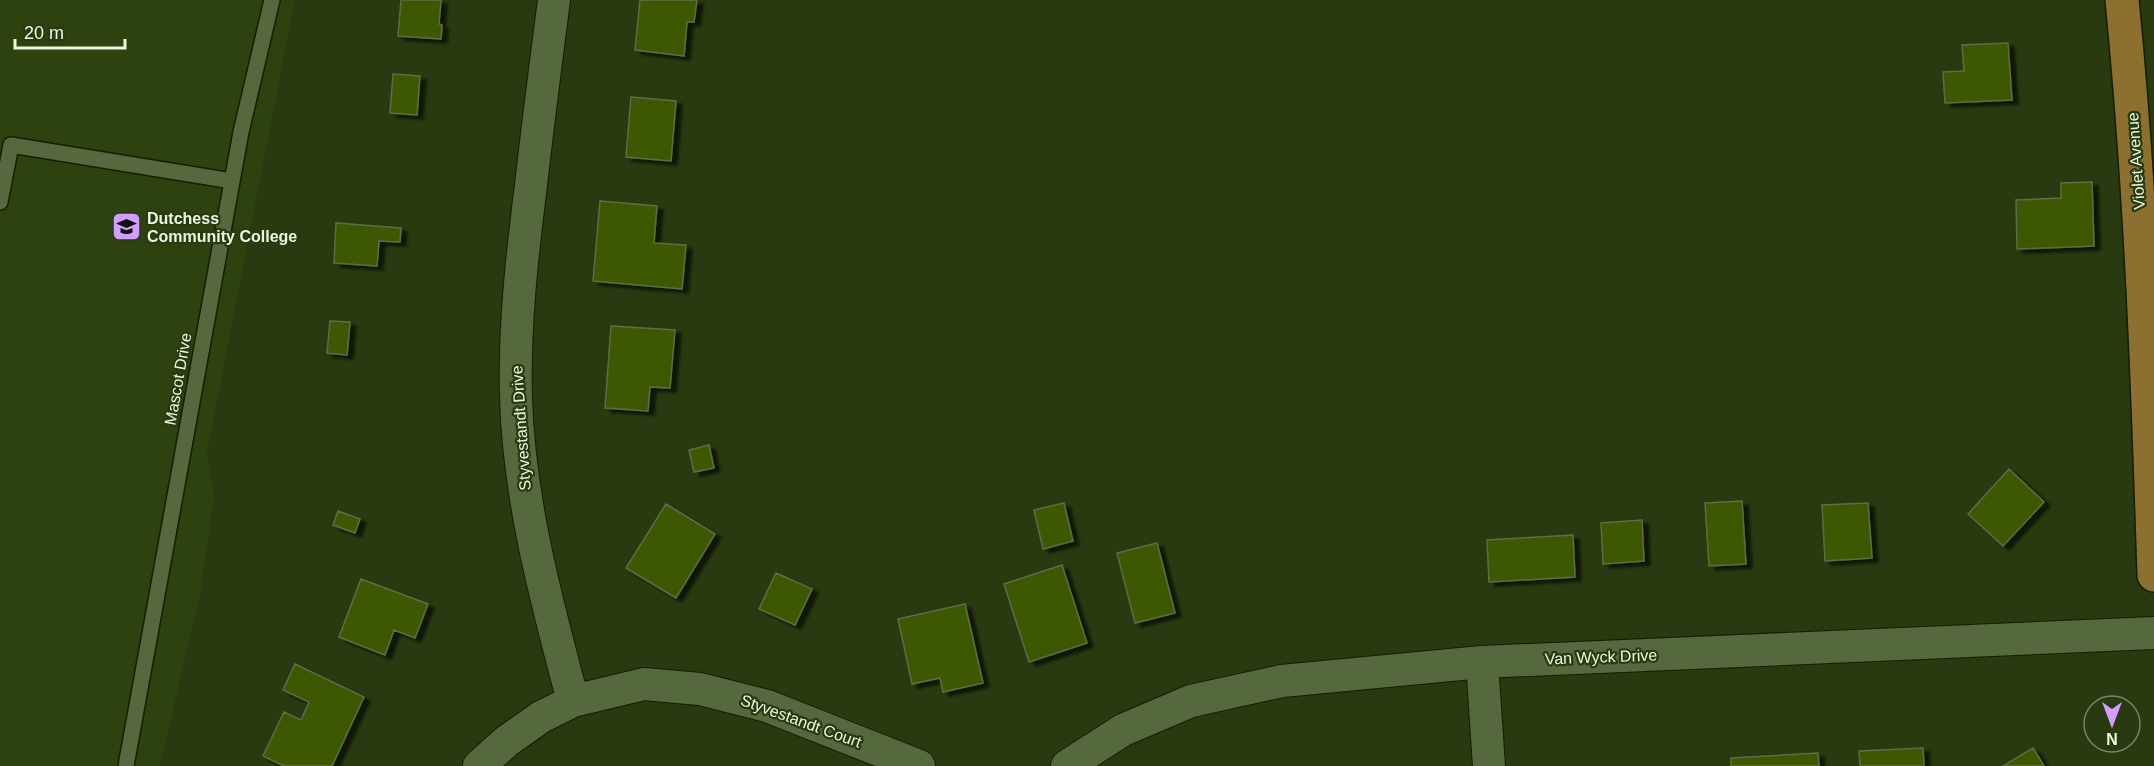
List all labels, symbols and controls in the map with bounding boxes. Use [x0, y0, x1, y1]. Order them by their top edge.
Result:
scale bar [15, 12, 124, 50]
text: 20 m [24, 23, 64, 43]
street label: Violet Avenue [2124, 112, 2148, 210]
place label: Dutchess Community College [147, 210, 297, 245]
school or university icon: Dutchess Community College [110, 211, 142, 243]
street label: Mascot Drive [162, 331, 194, 426]
street label: Styvestandt Drive [508, 365, 534, 491]
street label: Van Wyck Drive [1545, 647, 1658, 667]
street label: Styvestandt Court [738, 691, 864, 751]
north arrow [2082, 694, 2142, 754]
text: N [2106, 730, 2118, 747]

